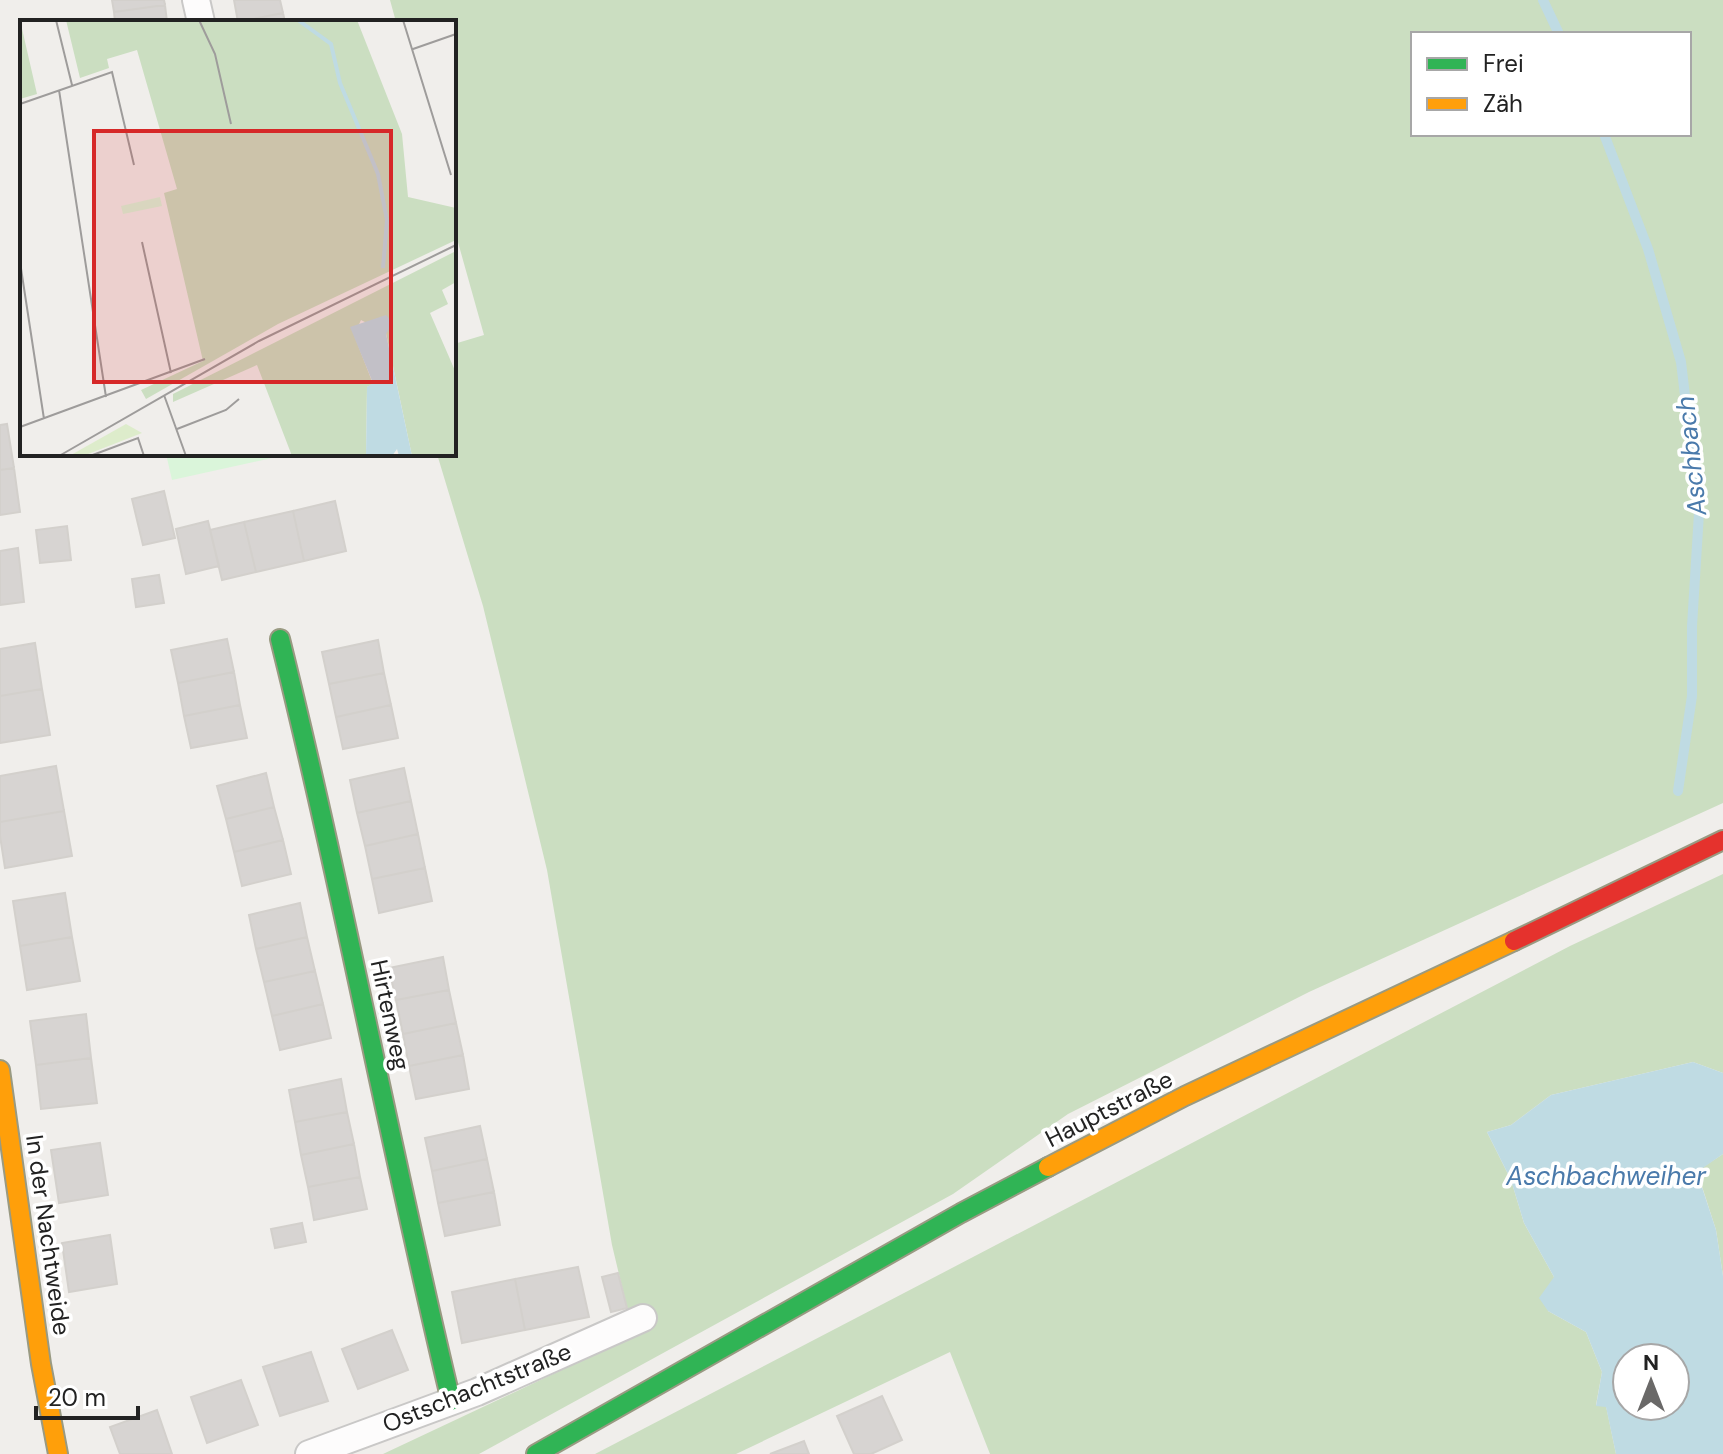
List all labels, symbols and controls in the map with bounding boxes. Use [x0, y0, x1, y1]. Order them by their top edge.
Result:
inset map [20, 20, 456, 456]
legend [1411, 32, 1691, 136]
text: Frei [1483, 48, 1524, 79]
text: Zäh [1483, 88, 1523, 119]
water label: Aschbach [1668, 395, 1714, 518]
street label: Hirtenweg [364, 957, 417, 1073]
street label: Hauptstraße [1040, 1063, 1178, 1154]
street label: In der Nachtweide [19, 1133, 78, 1337]
water label: Aschbachweiher [1505, 1159, 1707, 1193]
street label: Ostschachtstraße [378, 1335, 576, 1440]
north arrow [1611, 1342, 1691, 1422]
text: N [1643, 1348, 1659, 1377]
scale bar [36, 1370, 138, 1420]
text: 20 m [48, 1382, 106, 1413]

